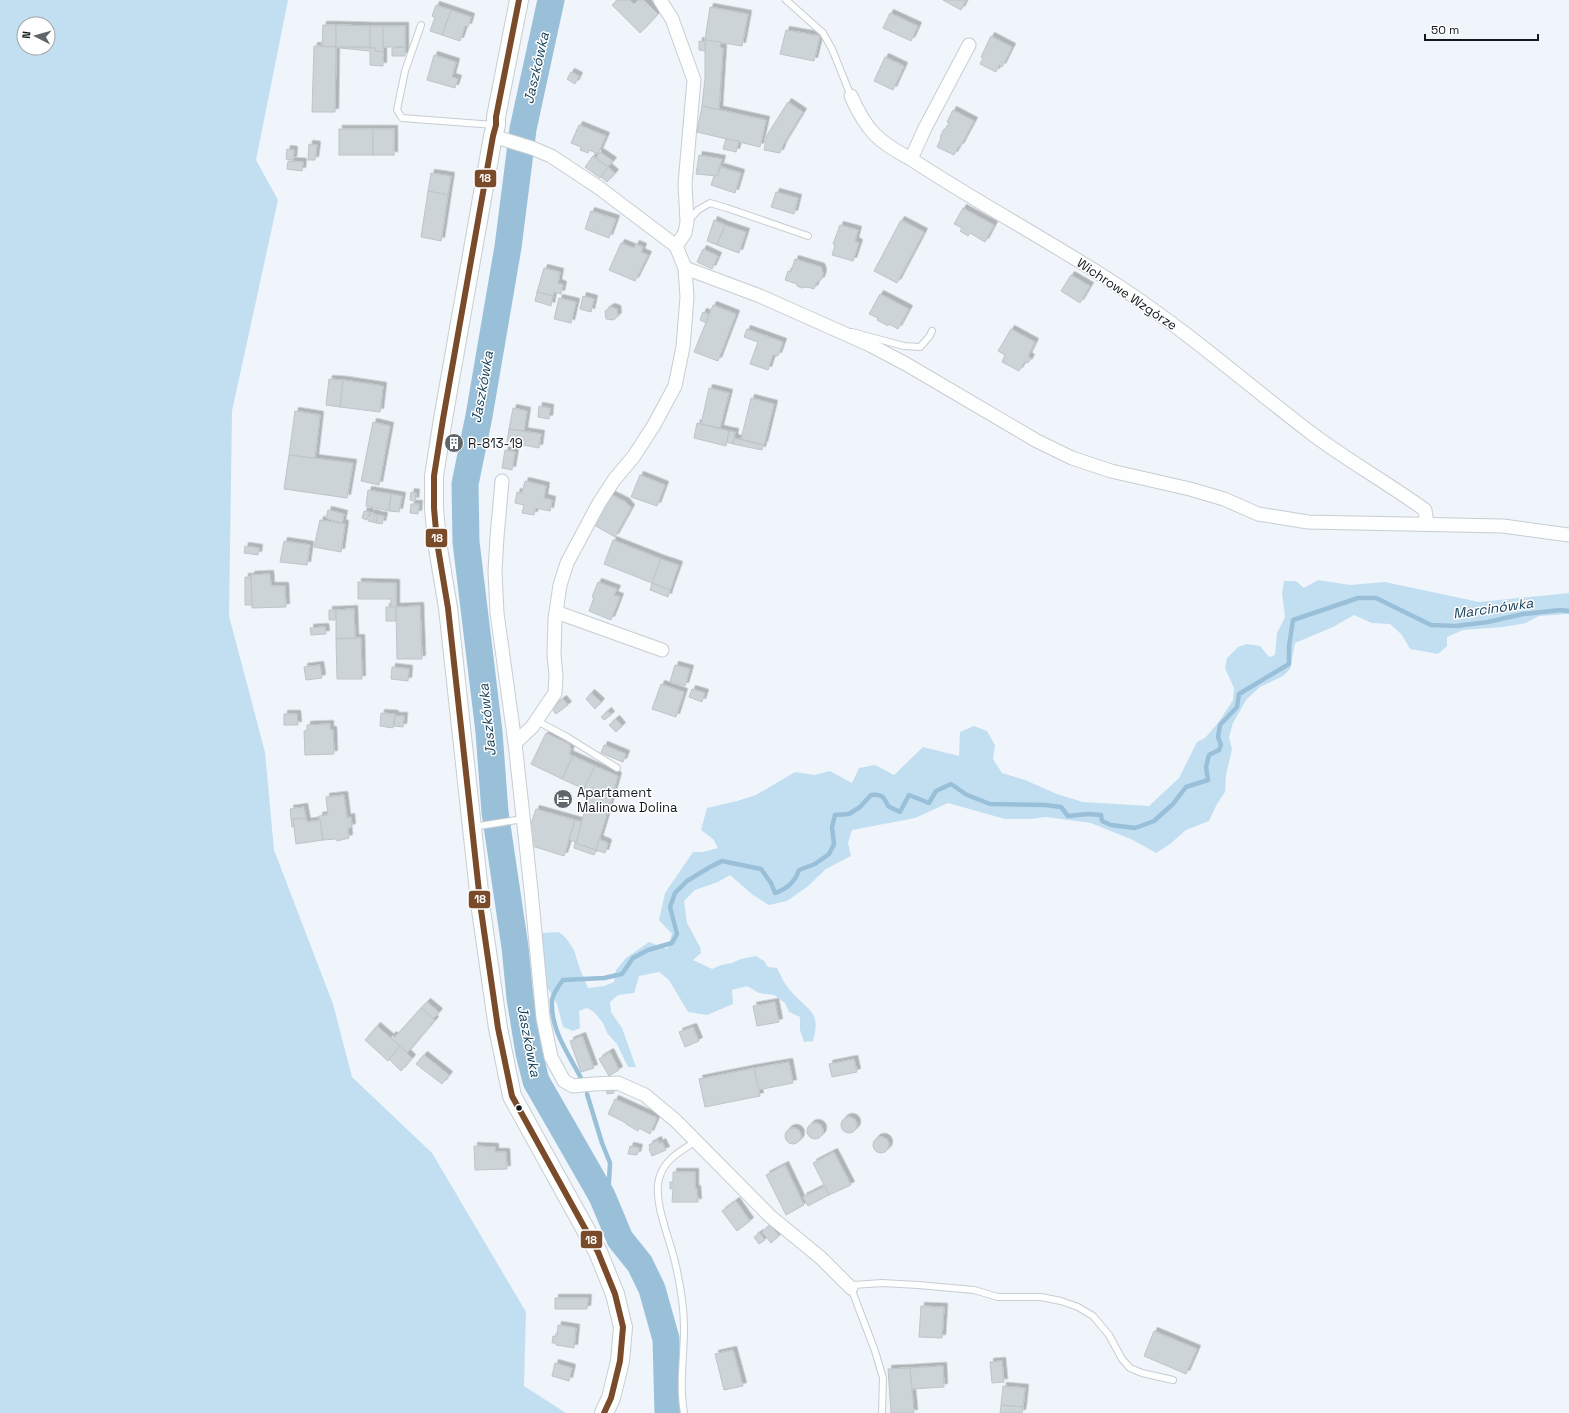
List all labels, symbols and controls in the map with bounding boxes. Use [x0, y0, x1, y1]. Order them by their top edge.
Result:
north arrow [16, 16, 56, 56]
scale bar [1425, 16, 1538, 42]
text: 50 m [1431, 22, 1459, 38]
water label: Jaszkówka [519, 30, 553, 106]
text: N [19, 31, 33, 39]
line badge: 18 [474, 169, 497, 188]
text: 18 [479, 171, 491, 185]
street label: Wichrowe Wzgórze [1074, 254, 1180, 334]
water label: Jaszkówka [467, 349, 497, 424]
building icon: R-813-19 [443, 432, 465, 454]
place label: R-813-19 [468, 435, 523, 452]
line badge: 18 [425, 528, 448, 548]
text: 18 [431, 531, 443, 545]
water label: Marcinówka [1452, 593, 1535, 623]
water label: Jaszkówka [474, 682, 500, 757]
place label: Apartament Malinowa Dolina [577, 784, 678, 816]
hotel icon: Apartament Malinowa Dolina [552, 788, 574, 810]
line badge: 18 [468, 890, 491, 909]
text: 18 [474, 892, 486, 906]
water label: Jaszkówka [513, 1003, 545, 1079]
unlabelled marker [514, 1103, 524, 1113]
line badge: 18 [580, 1230, 603, 1249]
text: 18 [585, 1233, 597, 1247]

